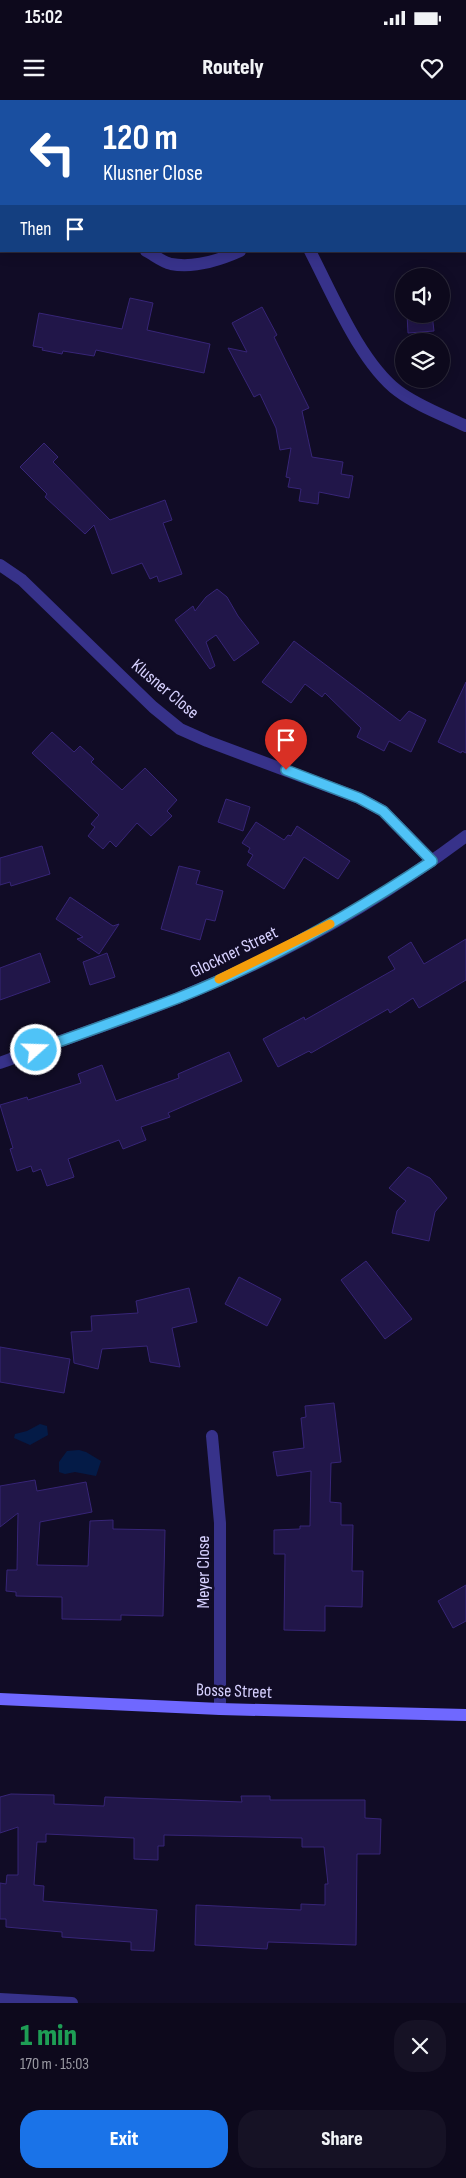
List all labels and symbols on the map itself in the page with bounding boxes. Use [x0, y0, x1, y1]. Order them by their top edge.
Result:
street label: Klusner Close [127, 655, 203, 723]
pin [265, 719, 307, 770]
street label: Glockner Street [187, 922, 282, 982]
position arrow [9, 1023, 61, 1075]
street label: Meyer Close [193, 1535, 214, 1609]
street label: Bosse Street [196, 1679, 273, 1703]

